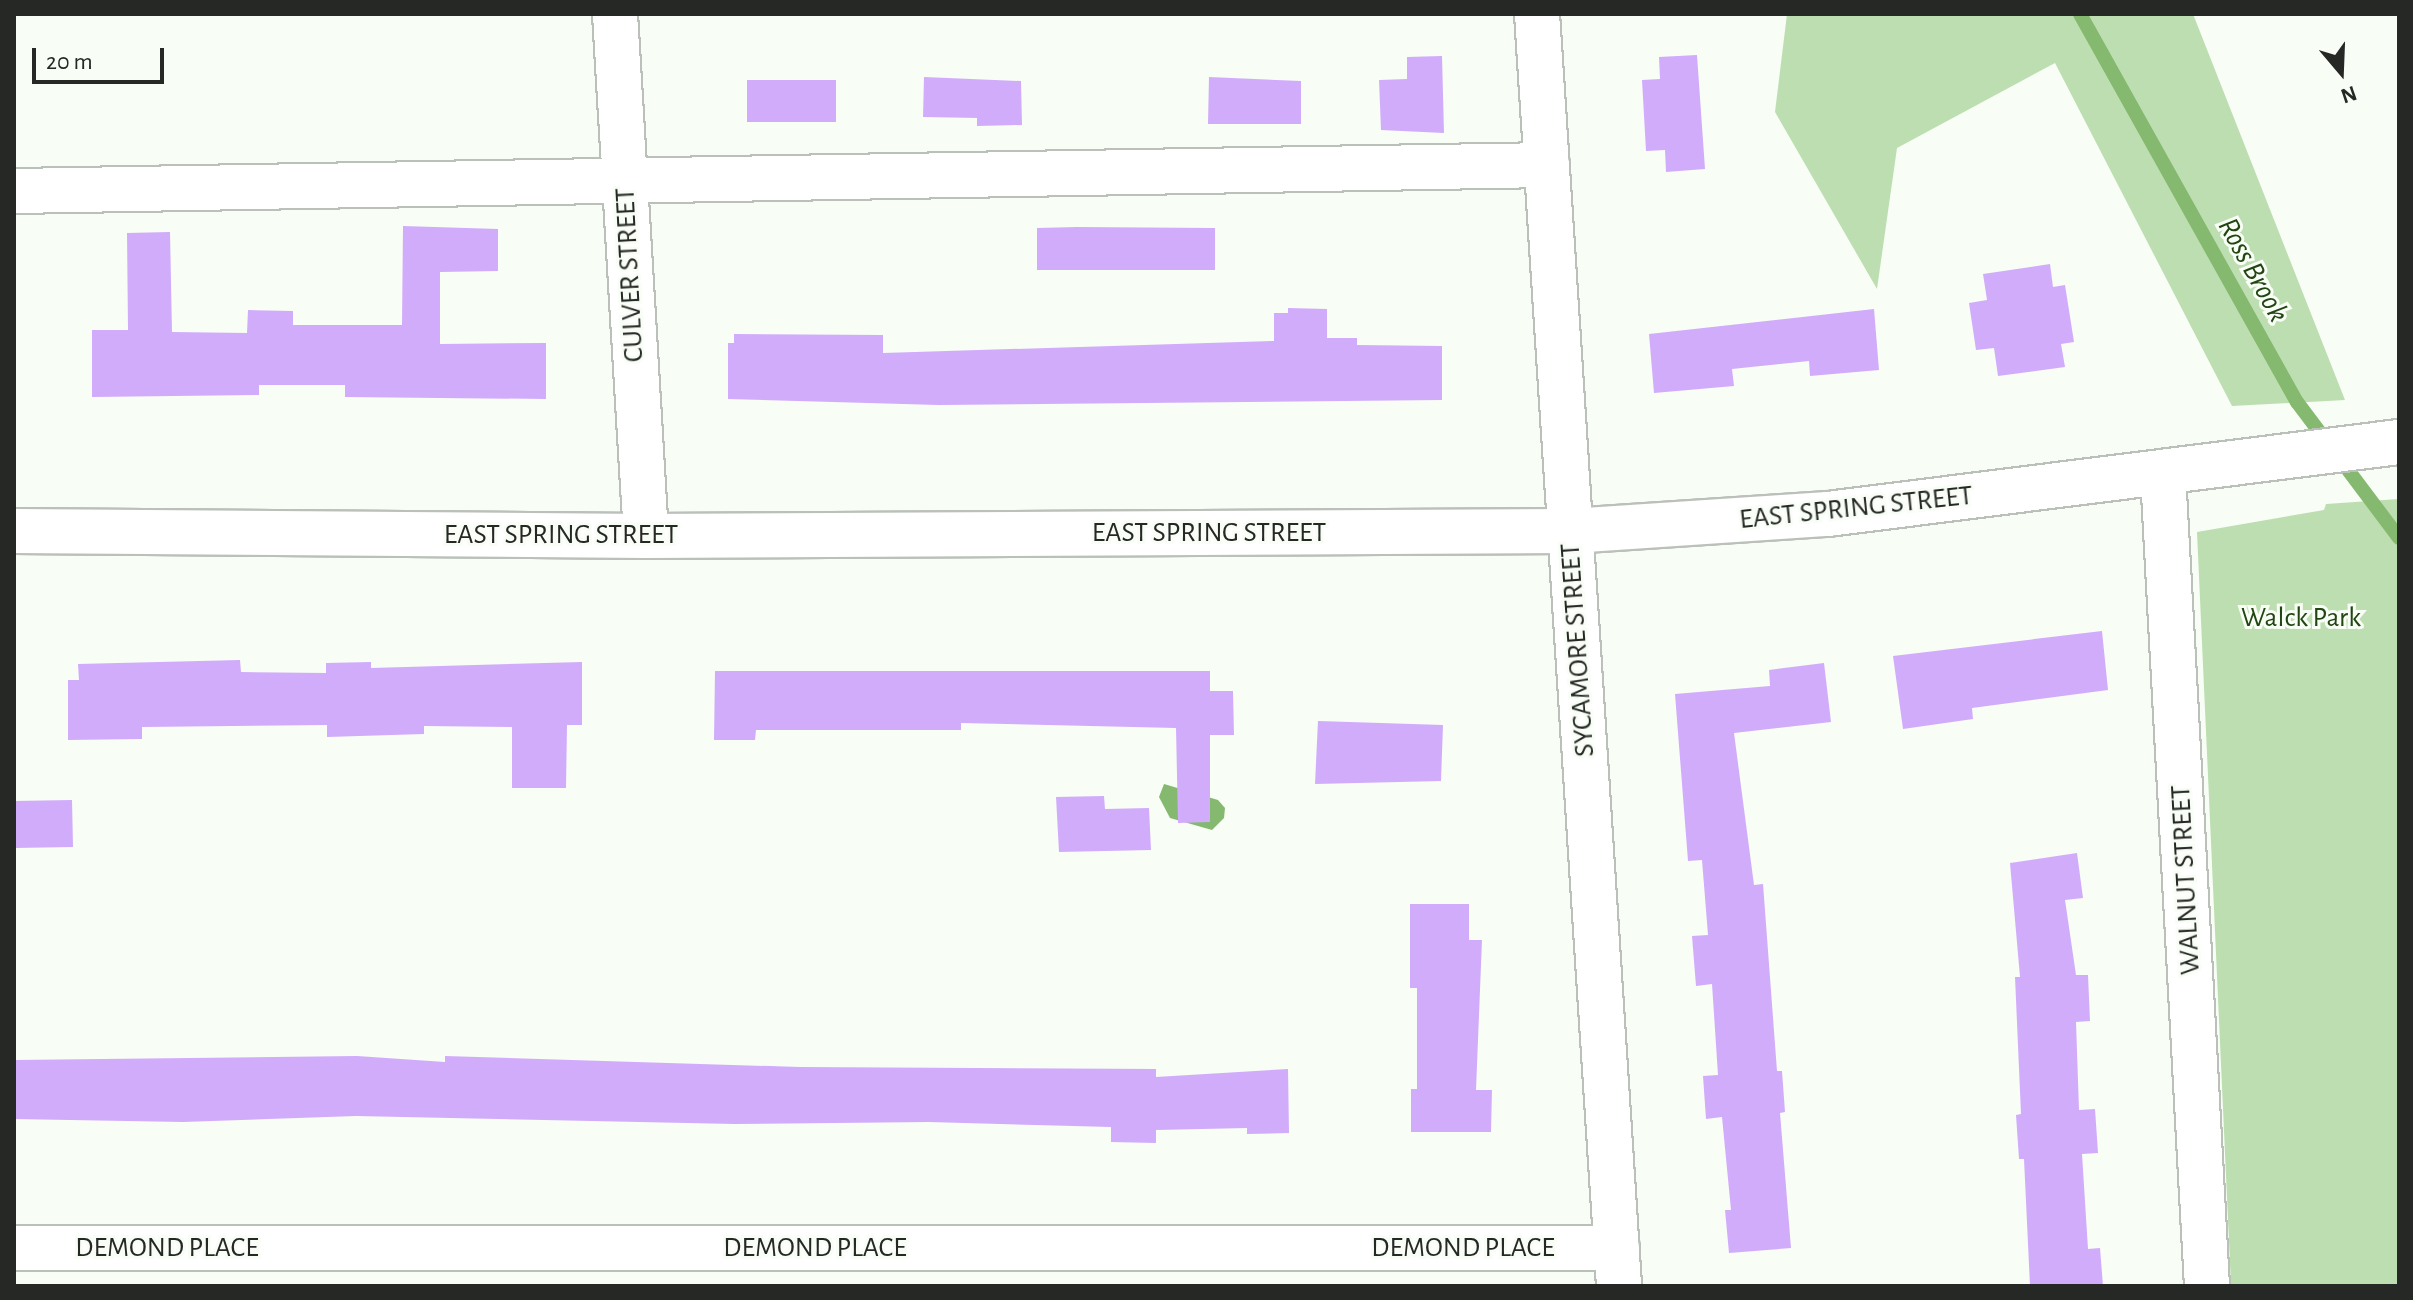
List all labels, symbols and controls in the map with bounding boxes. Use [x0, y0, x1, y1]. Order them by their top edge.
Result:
scale bar [36, 32, 168, 82]
north arrow [2301, 32, 2381, 112]
text: 20 m [46, 50, 93, 74]
text: N [2338, 82, 2360, 108]
street label: CULVER STREET [609, 187, 651, 363]
water label: Ross Brook [2210, 211, 2296, 329]
street label: EAST SPRING STREET [1738, 479, 1974, 537]
street label: EAST SPRING STREET [1092, 516, 1326, 550]
street label: EAST SPRING STREET [444, 518, 678, 552]
street label: SYCAMORE STREET [1554, 542, 1602, 758]
park label: Walck Park [2241, 601, 2361, 635]
street label: WALNUT STREET [2164, 784, 2208, 976]
street label: DEMOND PLACE [75, 1231, 259, 1265]
street label: DEMOND PLACE [723, 1231, 907, 1265]
street label: DEMOND PLACE [1371, 1231, 1555, 1265]

